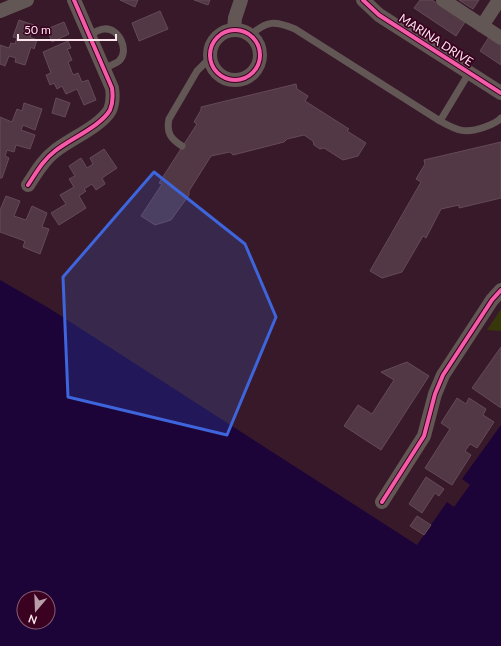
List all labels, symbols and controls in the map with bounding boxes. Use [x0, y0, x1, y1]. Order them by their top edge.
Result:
street label: MARINA DRIVE [396, 10, 476, 69]
scale bar [18, 16, 116, 42]
text: 50 m [24, 22, 51, 37]
north arrow [16, 590, 56, 630]
text: N [26, 612, 39, 627]

